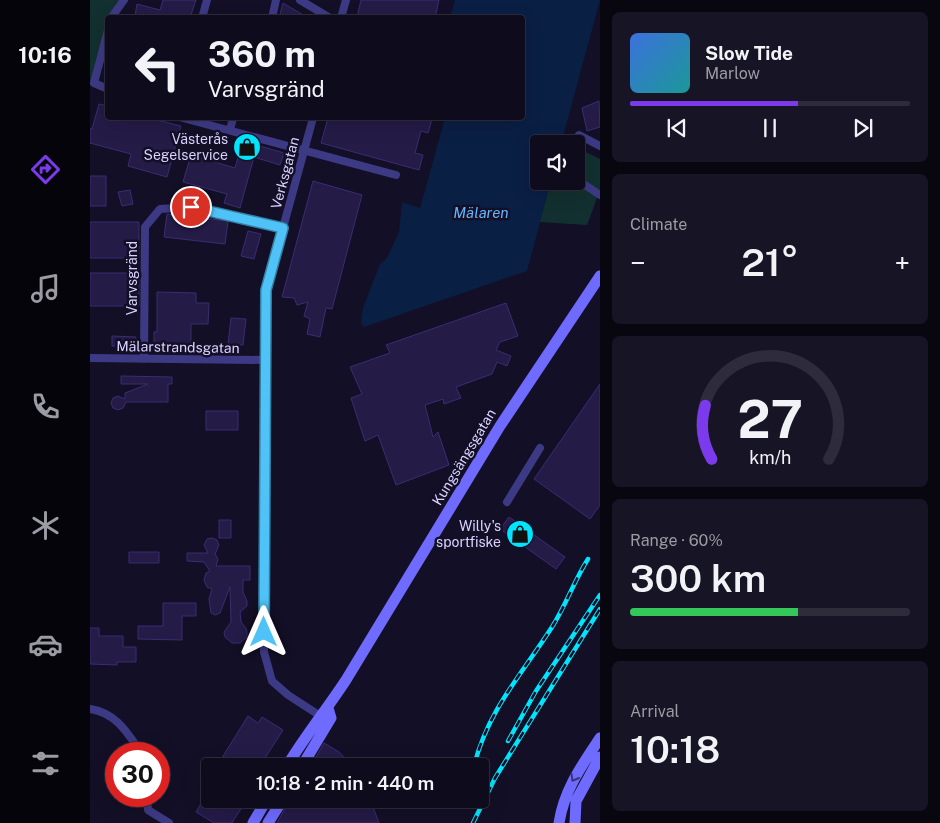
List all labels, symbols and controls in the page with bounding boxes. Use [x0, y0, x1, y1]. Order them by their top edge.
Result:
text: 360 m [208, 34, 316, 75]
icon: left [125, 35, 190, 100]
text: 10:16 [18, 42, 72, 68]
text: Slow Tide [705, 42, 793, 64]
text: Marlow [705, 64, 760, 83]
text: Varvsgränd [208, 76, 325, 102]
icon: previous [663, 114, 691, 142]
icon: pause [756, 114, 784, 142]
icon: next [849, 114, 877, 142]
place label: Västerås Segelservice [144, 131, 228, 163]
shop icon: Västerås Segelservice [232, 132, 262, 162]
street label: Verksgatan [268, 135, 302, 211]
map controls [530, 135, 585, 190]
button: sound [530, 135, 585, 190]
icon: directions [28, 152, 63, 187]
pin [170, 186, 212, 228]
icon: arrive [177, 193, 205, 221]
water label: Mälaren [453, 204, 509, 221]
text: Climate [630, 215, 687, 234]
text: 21° [741, 240, 799, 285]
street label: Varvsgränd [124, 241, 140, 315]
text: − [630, 246, 646, 279]
text: + [894, 246, 910, 279]
icon: music [28, 271, 63, 306]
street label: Mälarstrandsgatan [116, 338, 240, 356]
icon: phone [28, 389, 63, 424]
text: 27 [737, 389, 803, 450]
street label: Kungsängsgatan [429, 406, 499, 508]
text: km/h [749, 447, 791, 468]
icon: climate [28, 508, 63, 543]
place label: Willy's sportfiske [436, 518, 501, 550]
shop icon: Willy's sportfiske [505, 519, 535, 549]
text: Range · 60% [630, 531, 723, 550]
text: 300 km [630, 556, 766, 601]
position arrow [237, 605, 289, 657]
icon: car [28, 627, 63, 662]
text: Arrival [630, 702, 679, 721]
text: 10:18 [630, 727, 720, 772]
speed limit sign: 30 [105, 742, 170, 807]
icon: filters [28, 746, 63, 781]
text: 10:18 · 2 min · 440 m [256, 772, 434, 794]
one-way arrow [570, 773, 580, 782]

